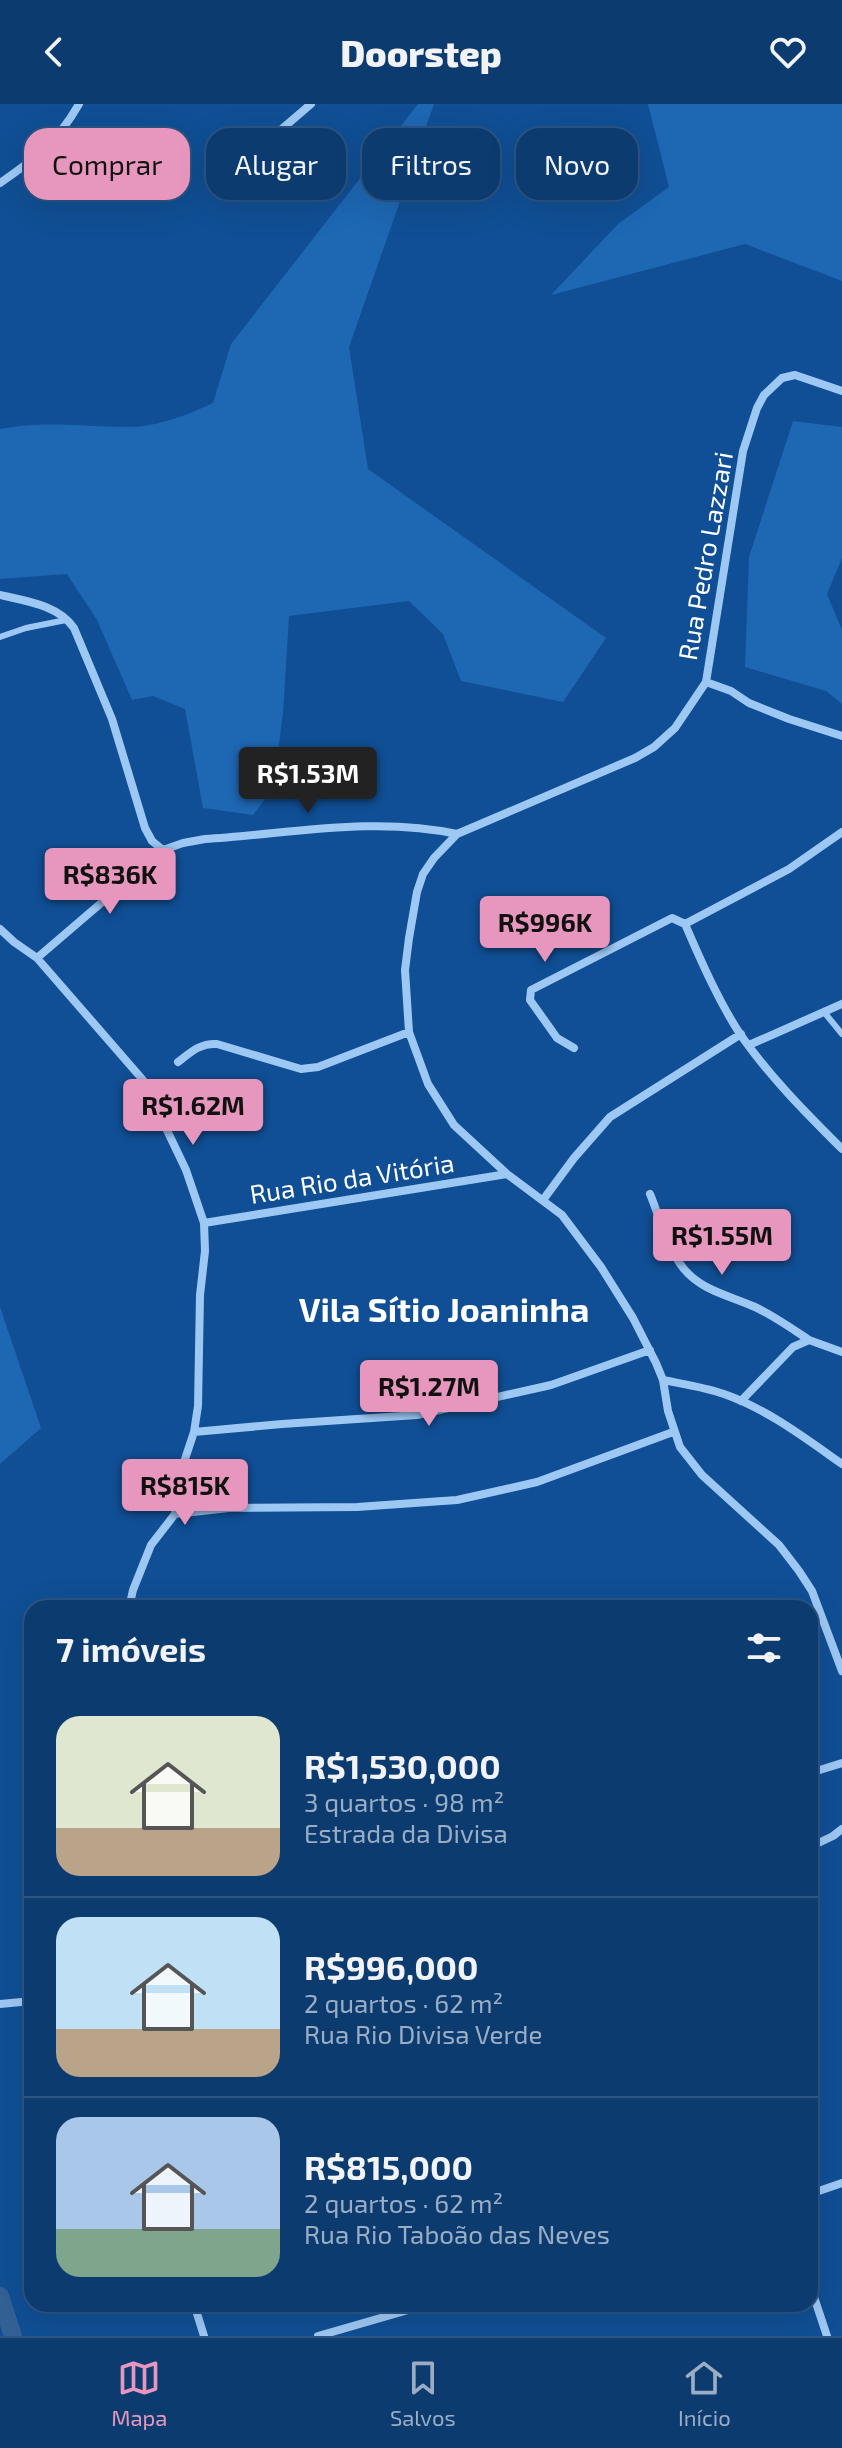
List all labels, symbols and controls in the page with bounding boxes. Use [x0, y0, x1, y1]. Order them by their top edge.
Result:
icon: back [32, 30, 76, 74]
icon: heart [766, 30, 810, 74]
text: Doorstep [340, 31, 502, 74]
chip: Comprar [24, 128, 190, 200]
chip: Alugar [206, 128, 346, 200]
chip: Filtros [362, 128, 500, 200]
chip: Novo [516, 128, 638, 200]
street label: Rua Pedro Lazzari [671, 449, 738, 662]
pin: R$1.53M [234, 747, 382, 815]
text: R$1.53M [257, 757, 359, 788]
pin: R$836K [45, 848, 175, 916]
text: R$836K [63, 858, 157, 889]
pin: R$996K [480, 896, 610, 964]
text: R$996K [498, 906, 592, 937]
pin: R$1.62M [119, 1079, 267, 1147]
text: R$1.62M [141, 1089, 245, 1120]
street label: Rua Rio da Vitória [247, 1146, 456, 1209]
pin: R$1.55M [648, 1209, 796, 1277]
text: R$1.55M [671, 1219, 773, 1250]
district label: Vila Sítio Joaninha [299, 1288, 589, 1329]
pin: R$1.27M [355, 1360, 503, 1428]
text: R$1.27M [378, 1370, 480, 1401]
pin: R$815K [120, 1459, 250, 1527]
text: R$815K [140, 1469, 230, 1500]
icon: filters [742, 1626, 786, 1670]
text: 7 imóveis [56, 1628, 206, 1669]
text: R$1,530,000 [304, 1745, 501, 1786]
icon: home [120, 1748, 216, 1844]
text: 3 quartos · 98 m² [304, 1786, 504, 1817]
text: Estrada da Divisa [304, 1817, 508, 1848]
text: R$996,000 [304, 1946, 479, 1987]
icon: home [120, 1949, 216, 2045]
text: 2 quartos · 62 m² [304, 1987, 503, 2018]
text: Rua Rio Divisa Verde [304, 2018, 542, 2049]
text: R$815,000 [304, 2146, 473, 2187]
icon: home [120, 2149, 216, 2245]
text: 2 quartos · 62 m² [304, 2187, 503, 2218]
text: Rua Rio Taboão das Neves [304, 2218, 610, 2249]
tab: Mapa [111, 2356, 167, 2430]
tab: Salvos [390, 2356, 456, 2430]
tab: Início [678, 2356, 731, 2430]

